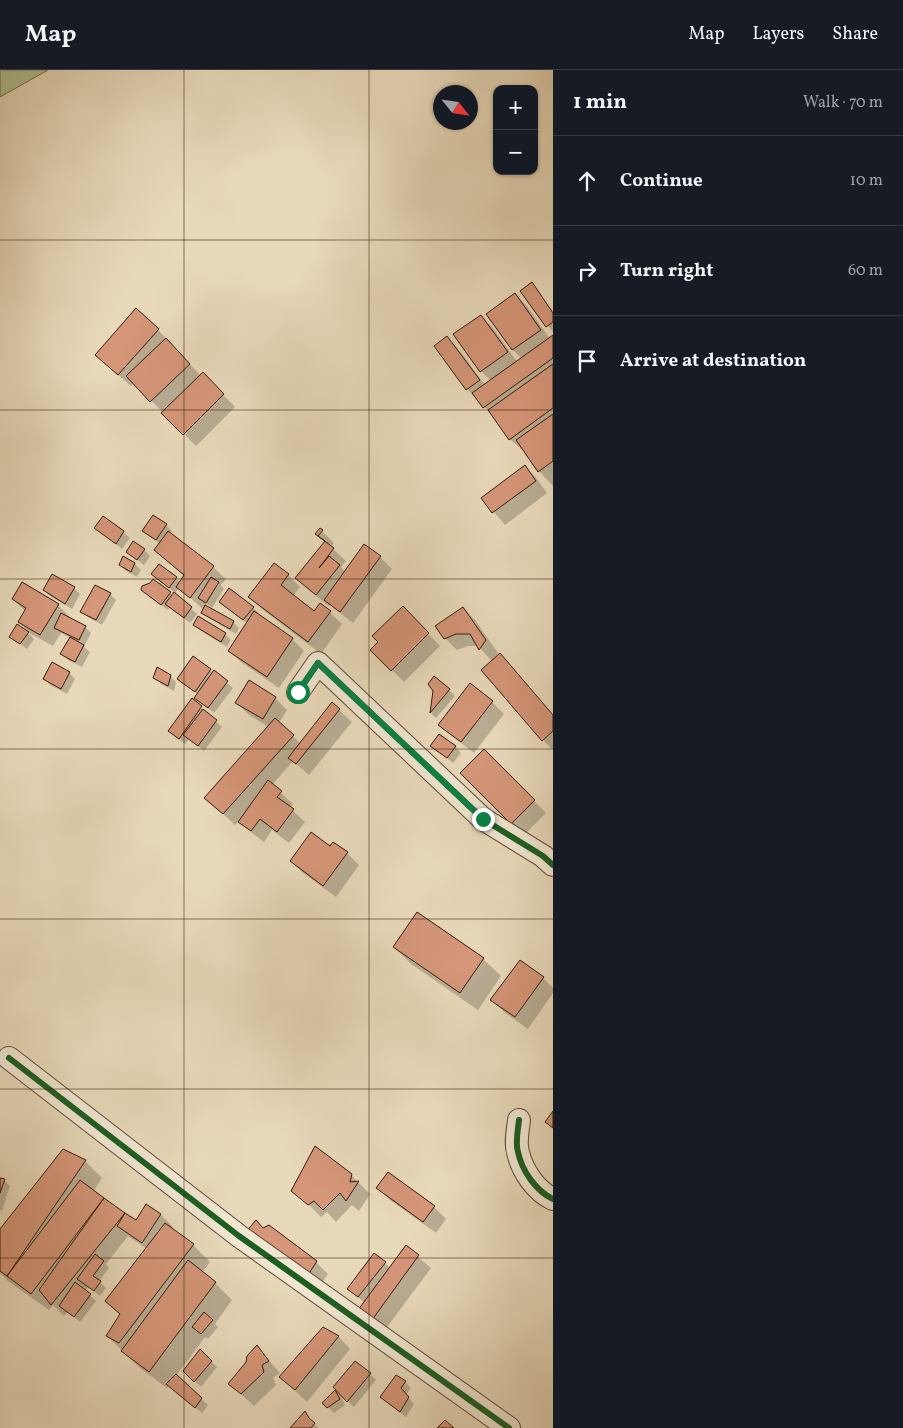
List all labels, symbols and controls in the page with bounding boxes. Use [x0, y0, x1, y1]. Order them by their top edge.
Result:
text: Map [25, 18, 76, 52]
text: Map [688, 22, 724, 47]
text: Layers [752, 22, 804, 47]
text: Share [832, 22, 878, 47]
north arrow [433, 85, 478, 130]
map controls [493, 85, 538, 175]
button: + [493, 85, 538, 130]
text: 1 min [573, 88, 627, 117]
text: Walk · 70 m [803, 92, 883, 114]
button: − [493, 130, 538, 175]
icon: ahead [573, 167, 601, 195]
text: Continue [620, 168, 703, 194]
text: 10 m [850, 170, 883, 192]
icon: right [573, 257, 601, 285]
text: Turn right [620, 258, 713, 284]
text: 60 m [848, 260, 883, 282]
icon: arrive [573, 347, 601, 375]
text: Arrive at destination [620, 348, 806, 374]
route start [287, 681, 310, 704]
route end [472, 808, 495, 831]

